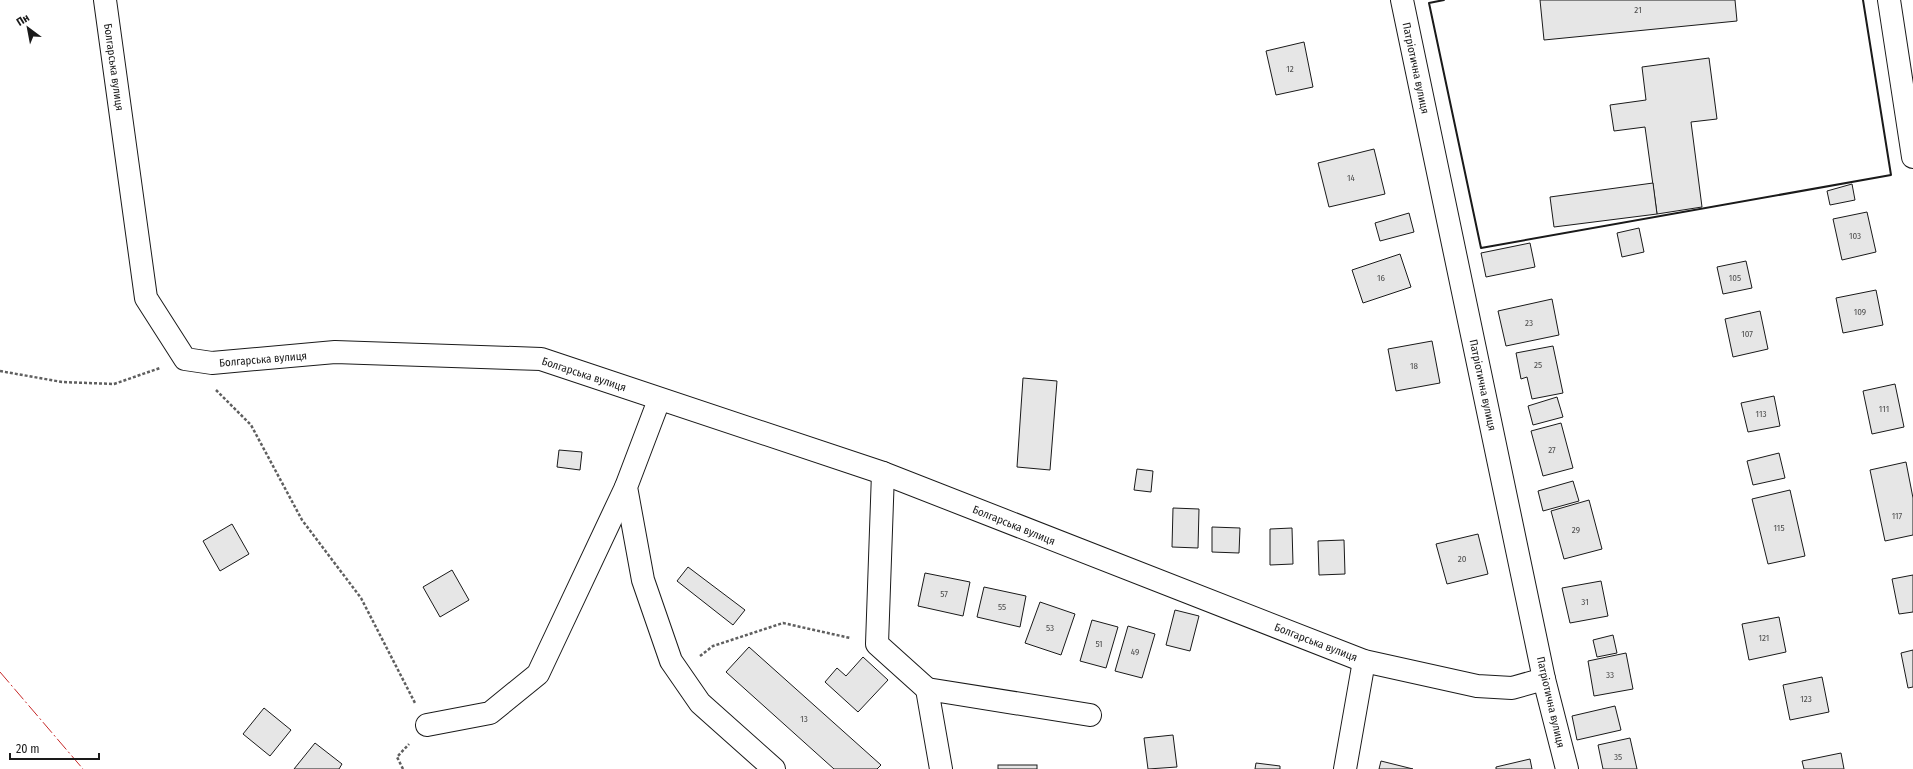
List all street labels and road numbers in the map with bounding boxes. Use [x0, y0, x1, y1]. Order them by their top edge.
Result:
street label: Патріотична вулиця [1399, 21, 1432, 115]
street label: Болгарська вулиця [101, 23, 126, 112]
street label: Патріотична вулиця [1466, 338, 1499, 432]
street label: Болгарська вулиця [219, 349, 307, 370]
street label: Болгарська вулиця [540, 355, 628, 394]
street label: Болгарська вулиця [971, 503, 1057, 548]
street label: Болгарська вулиця [1272, 621, 1359, 664]
street label: Патріотична вулиця [1534, 655, 1567, 749]

